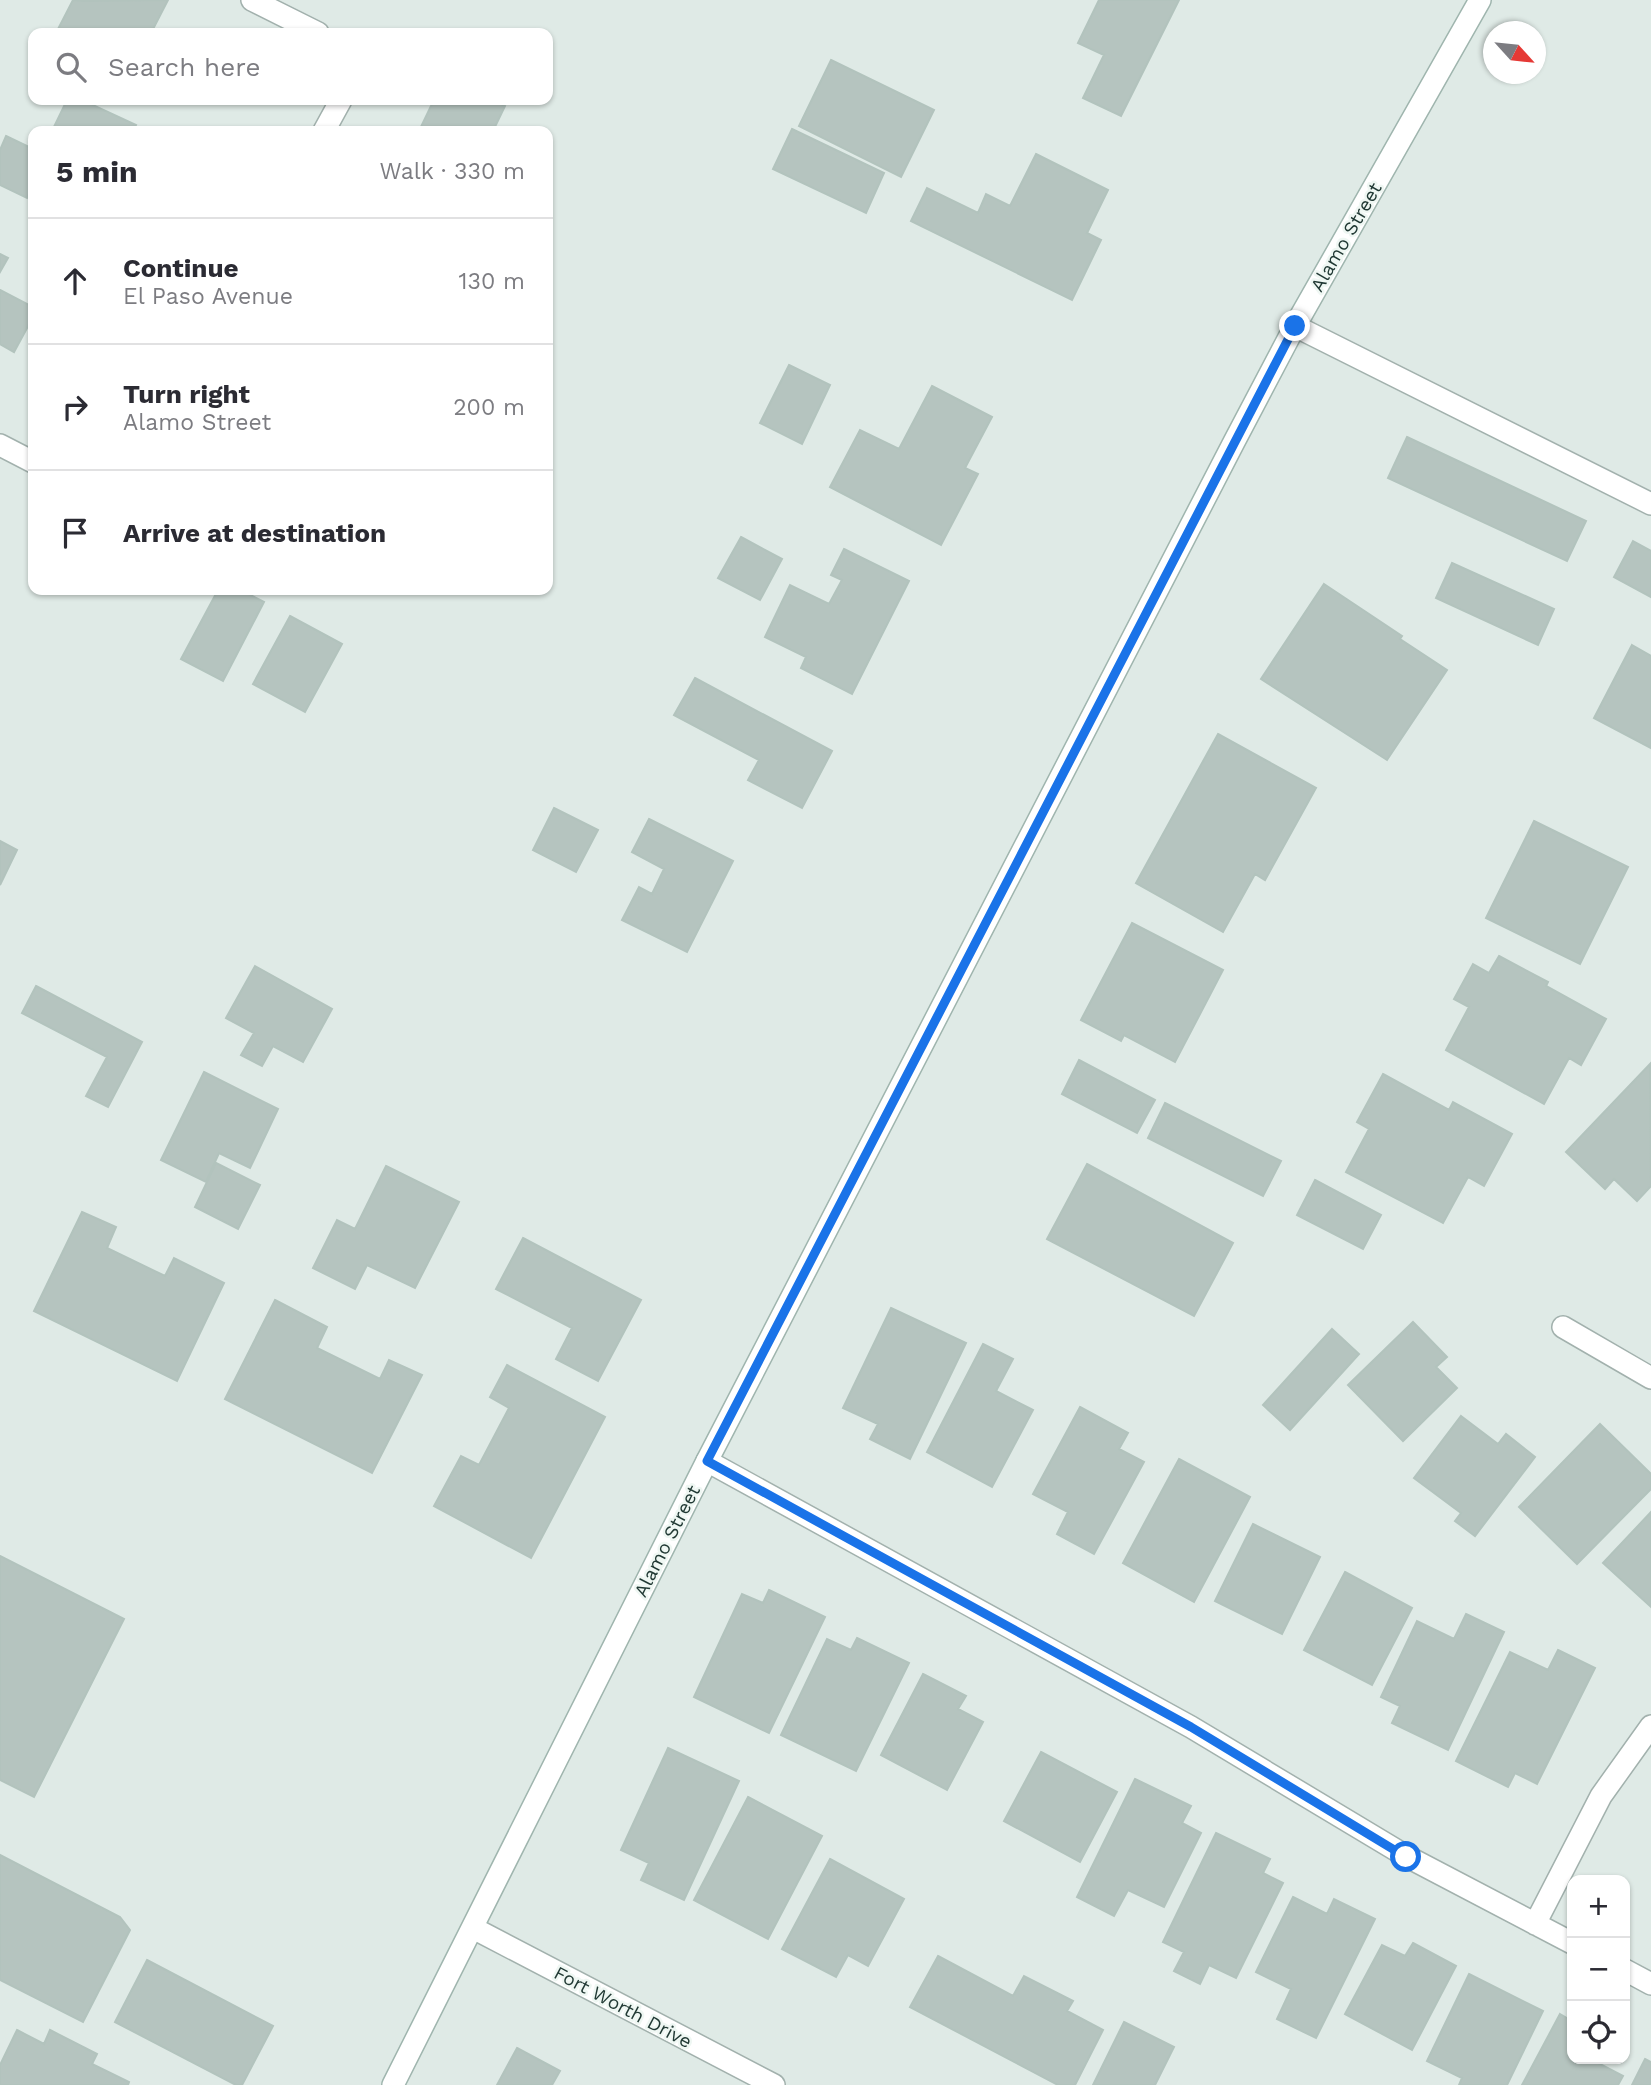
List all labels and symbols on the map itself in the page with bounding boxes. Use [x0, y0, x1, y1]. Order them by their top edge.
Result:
north arrow [1483, 21, 1546, 84]
street label: Alamo Street [1305, 178, 1387, 296]
route end [1279, 310, 1310, 341]
street label: Alamo Street [629, 1481, 705, 1601]
route start [1390, 1841, 1421, 1872]
street label: Fort Worth Drive [550, 1961, 696, 2053]

